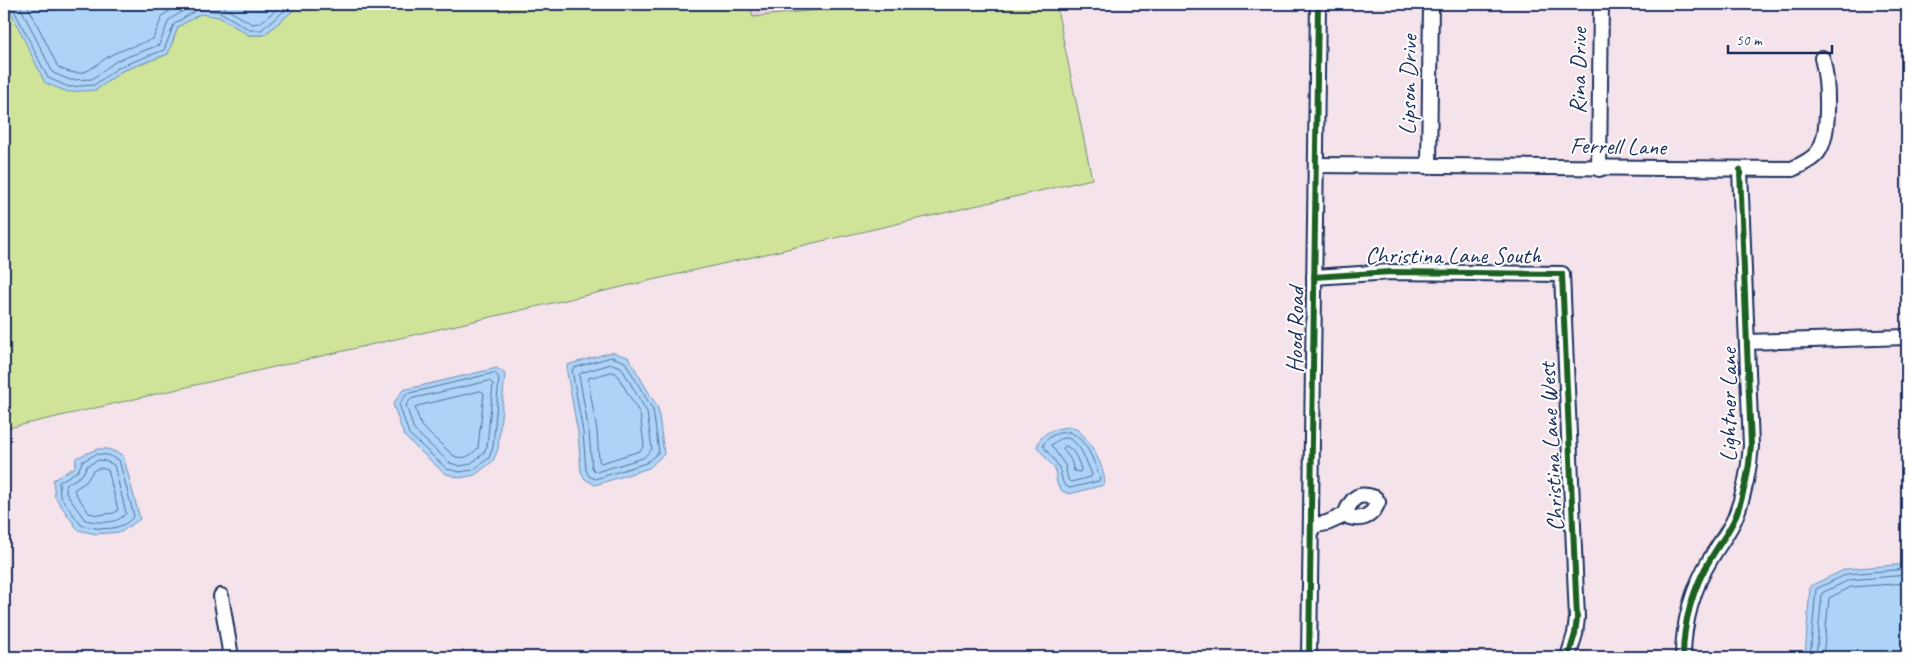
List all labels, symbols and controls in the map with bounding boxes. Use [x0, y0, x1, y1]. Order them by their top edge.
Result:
scale bar [1728, 22, 1832, 54]
street label: Rina Drive [1562, 25, 1594, 114]
text: 50 m [1736, 31, 1763, 50]
street label: Lipson Drive [1392, 32, 1424, 135]
street label: Ferrell Lane [1570, 130, 1668, 162]
street label: Christina Lane South [1365, 240, 1542, 270]
street label: Hood Road [1279, 283, 1311, 373]
street label: Lightner Lane [1713, 346, 1743, 462]
street label: Christina Lane West [1531, 360, 1570, 532]

